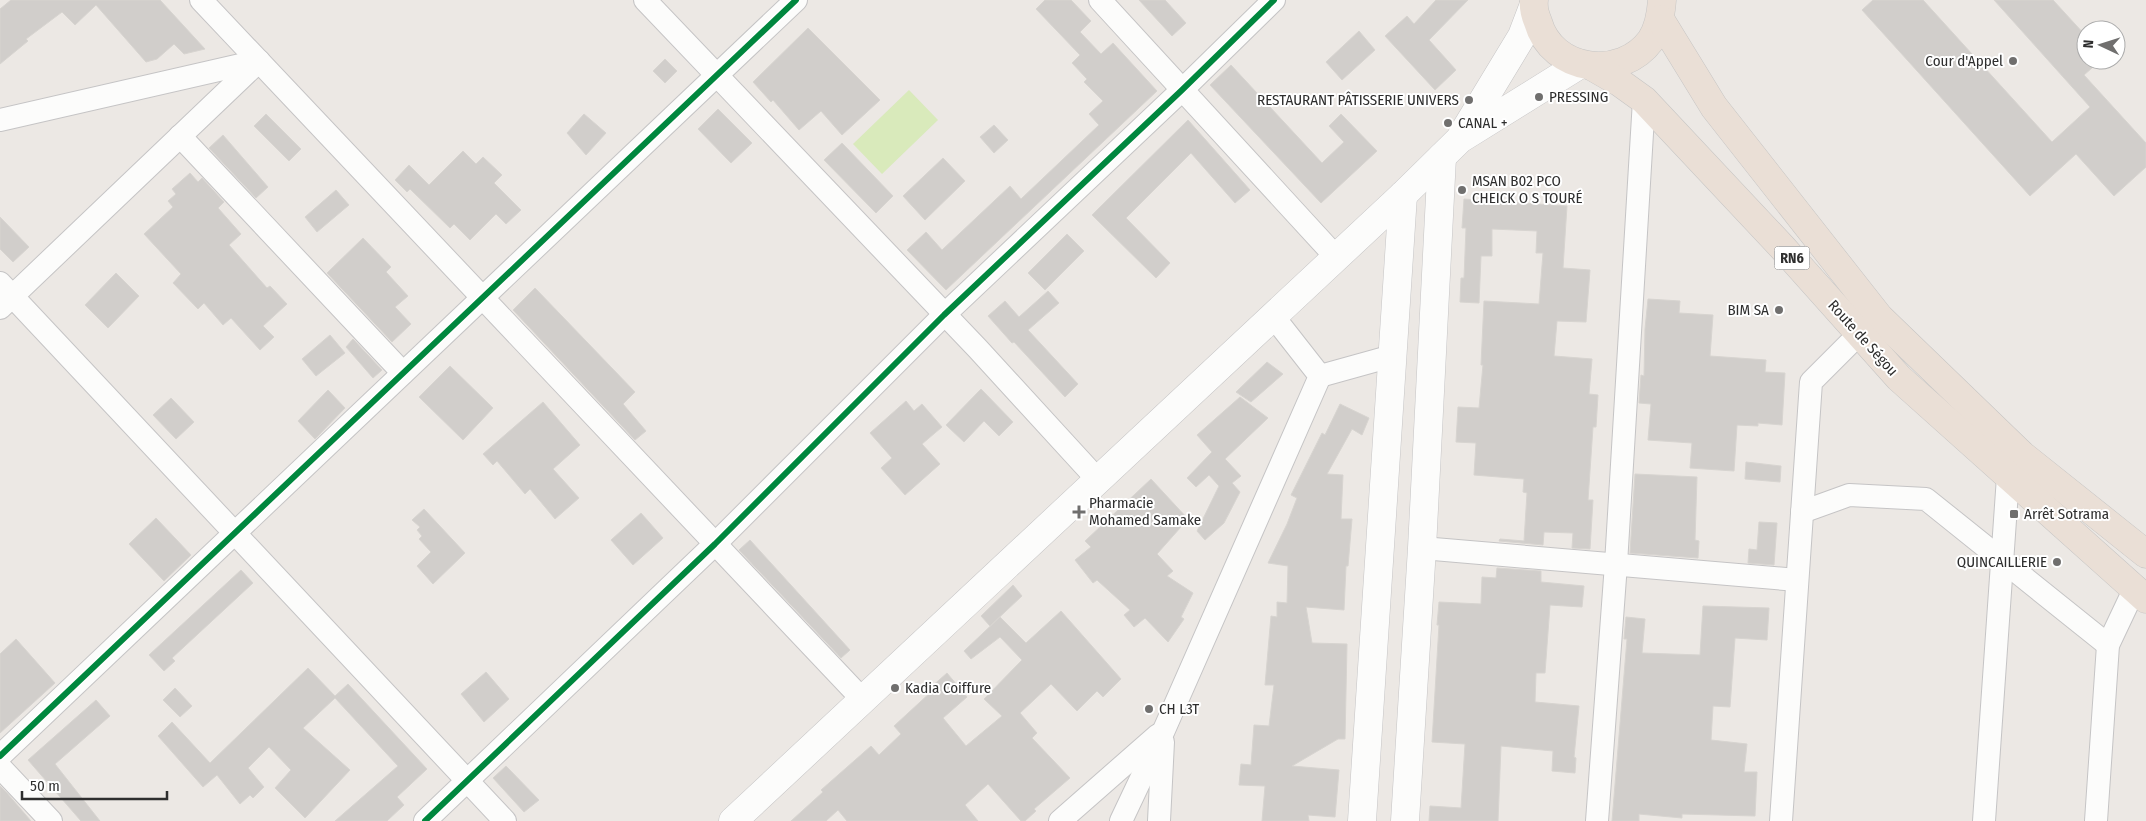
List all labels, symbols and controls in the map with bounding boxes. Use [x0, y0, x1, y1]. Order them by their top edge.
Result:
north arrow [2076, 20, 2126, 70]
text: N [2080, 39, 2097, 49]
place label: Cour d'Appel [1925, 52, 2003, 70]
marker: Cour d'Appel [2007, 55, 2019, 67]
place label: PRESSING [1549, 88, 1608, 106]
place label: RESTAURANT PÂTISSERIE UNIVERS [1257, 91, 1459, 109]
marker: PRESSING [1533, 91, 1545, 103]
marker: RESTAURANT PÂTISSERIE UNIVERS [1463, 94, 1475, 106]
place label: CANAL + [1458, 114, 1508, 132]
marker: CANAL + [1442, 117, 1454, 129]
place label: MSAN B02 PCO CHEICK O S TOURÉ [1472, 172, 1583, 207]
marker: MSAN B02 PCO CHEICK O S TOURÉ [1456, 184, 1468, 196]
road number: RN6 [1774, 247, 1810, 270]
street label: Route de Ségou [1824, 296, 1902, 380]
place label: BIM SA [1727, 301, 1769, 319]
marker: BIM SA [1773, 304, 1785, 316]
place label: Pharmacie Mohamed Samake [1089, 494, 1201, 529]
place label: Arrêt Sotrama [2024, 505, 2109, 523]
marker: Pharmacie Mohamed Samake [1073, 506, 1085, 518]
marker: Arrêt Sotrama [2008, 508, 2020, 520]
place label: QUINCAILLERIE [1957, 553, 2047, 571]
marker: QUINCAILLERIE [2051, 556, 2063, 568]
place label: Kadia Coiffure [905, 679, 991, 697]
marker: Kadia Coiffure [889, 682, 901, 694]
place label: CH L3T [1159, 700, 1199, 718]
marker: CH L3T [1143, 703, 1155, 715]
scale bar [22, 768, 168, 800]
text: 50 m [30, 777, 60, 795]

